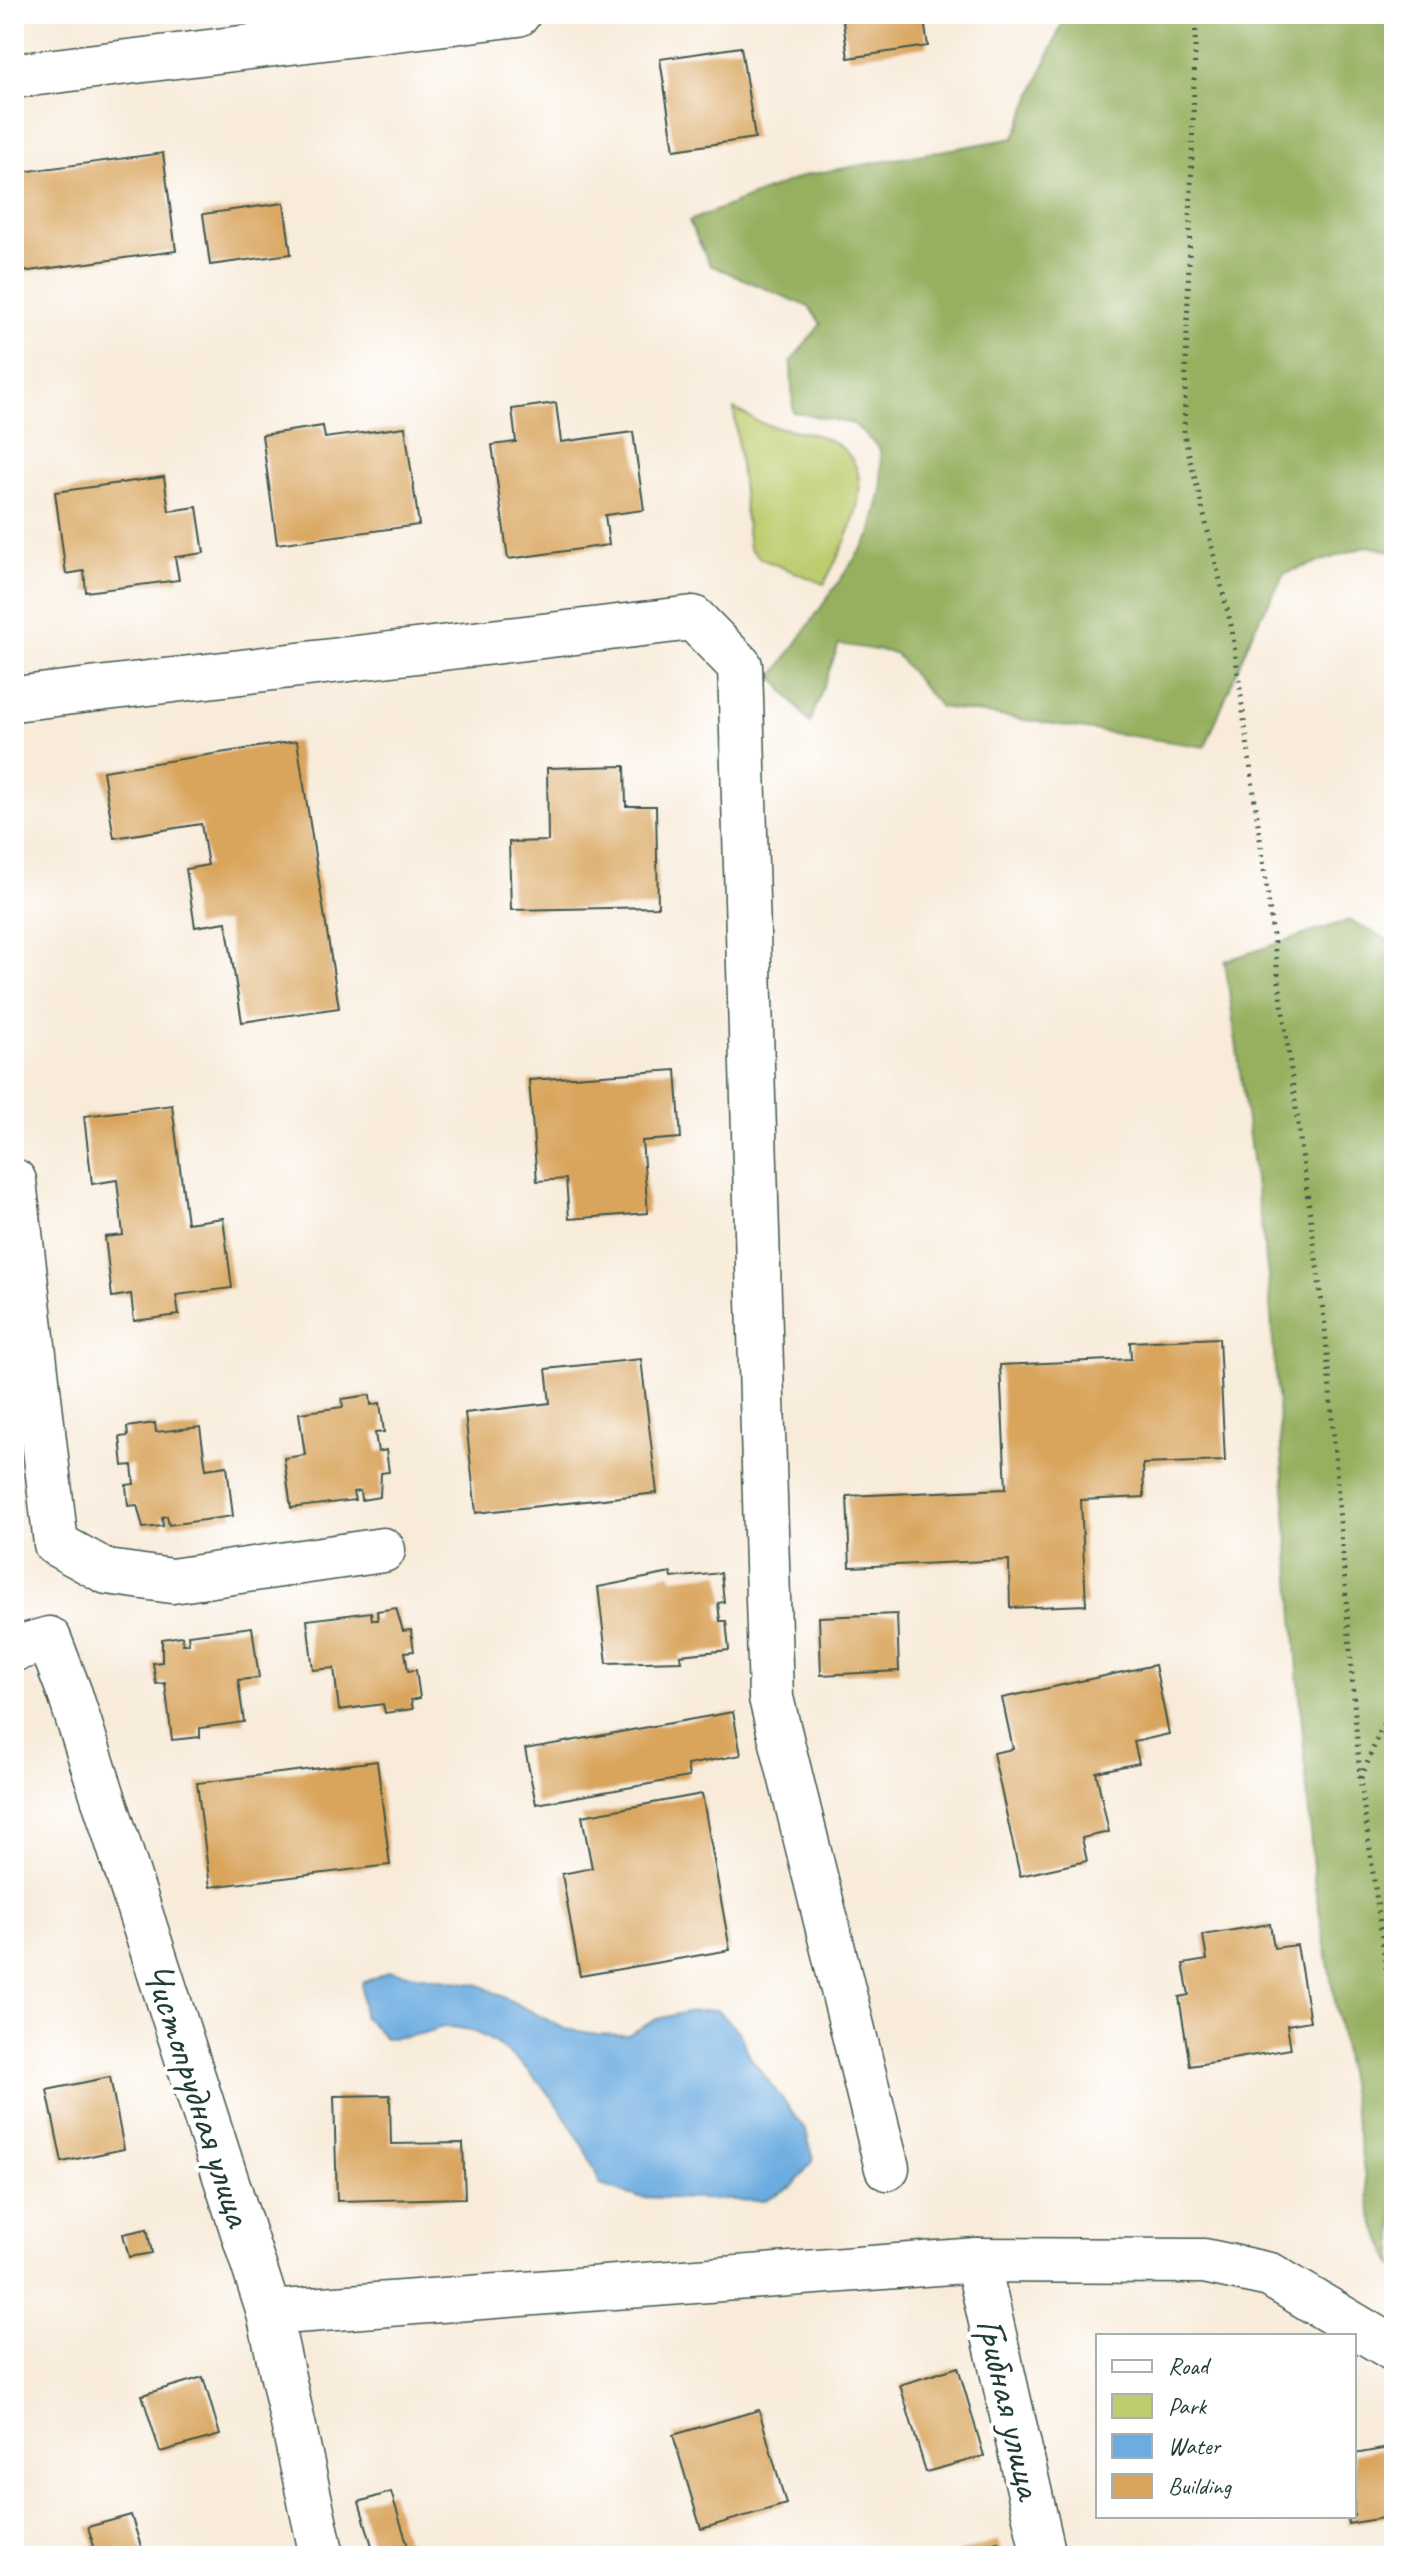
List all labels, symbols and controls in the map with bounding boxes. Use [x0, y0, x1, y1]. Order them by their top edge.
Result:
street label: Чистопрудная улица [132, 1956, 265, 2235]
street label: Грибная улица [965, 2313, 1056, 2507]
legend [1096, 2334, 1356, 2518]
text: Road [1168, 2351, 1212, 2381]
text: Park [1168, 2391, 1208, 2421]
text: Water [1168, 2431, 1223, 2461]
text: Building [1168, 2471, 1233, 2501]

